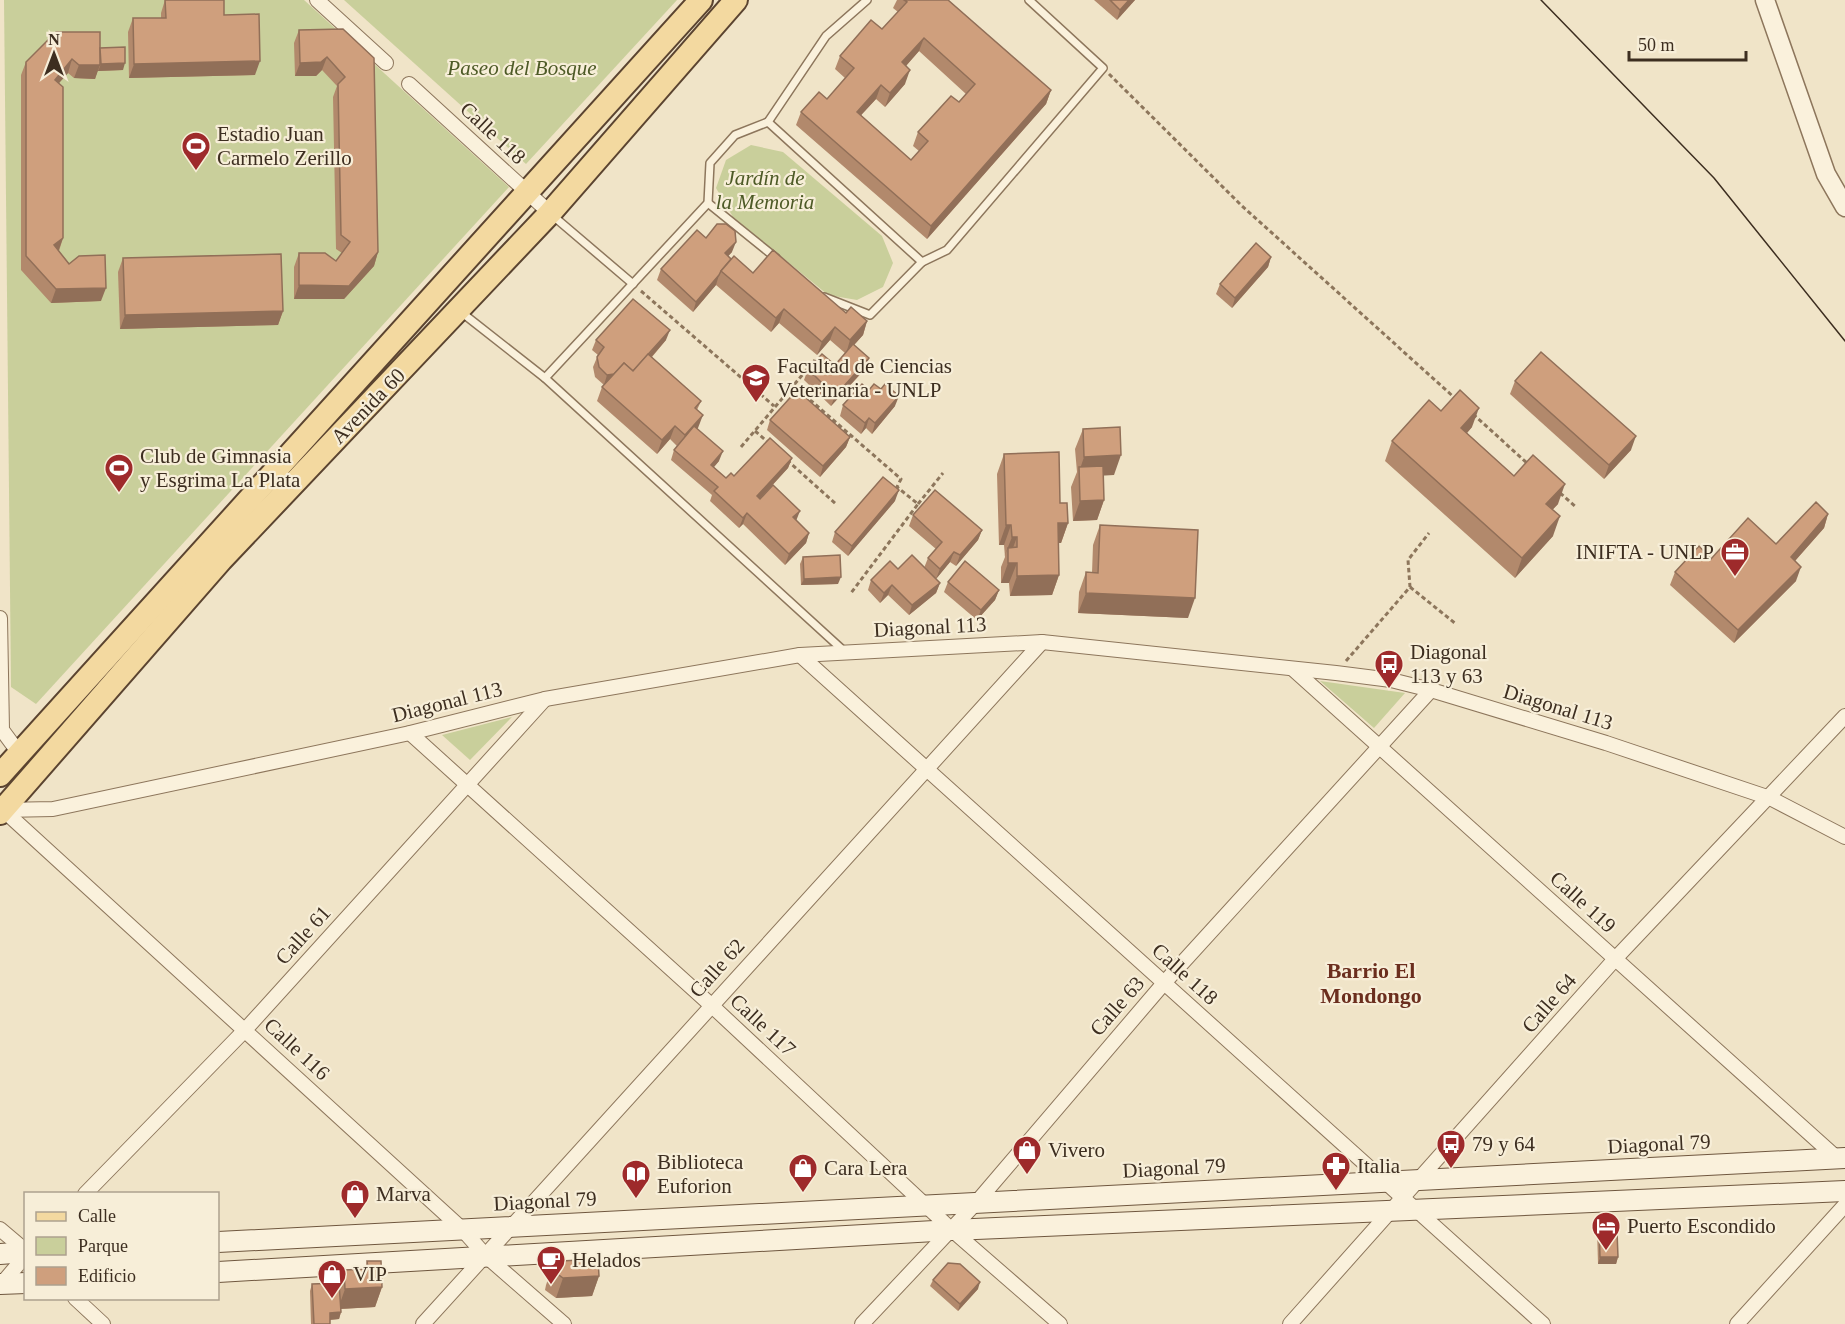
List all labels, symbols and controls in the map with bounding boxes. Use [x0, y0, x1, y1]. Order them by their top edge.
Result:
north arrow [24, 24, 84, 84]
scale bar [1629, 24, 1746, 62]
text: N [48, 31, 60, 48]
text: 50 m [1638, 35, 1675, 55]
park label: Paseo del Bosque [446, 56, 597, 80]
street label: Calle 118 [455, 97, 531, 169]
place label: Estadio Juan Carmelo Zerillo [217, 122, 352, 170]
sports icon: Estadio Juan Carmelo Zerillo [180, 130, 212, 172]
park label: Jardín de la Memoria [716, 166, 814, 214]
place label: Facultad de Ciencias Veterinaria - UNLP [777, 354, 952, 402]
school or university icon: Facultad de Ciencias Veterinaria - UNLP [740, 362, 772, 404]
street label: Avenida 60 [326, 363, 410, 449]
place label: Club de Gimnasia y Esgrima La Plata [140, 444, 301, 492]
sports icon: Club de Gimnasia y Esgrima La Plata [103, 452, 135, 494]
office icon: INIFTA - UNLP [1719, 536, 1751, 578]
place label: INIFTA - UNLP [1576, 540, 1714, 564]
street label: Diagonal 113 [873, 612, 987, 642]
place label: Diagonal 113 y 63 [1410, 640, 1487, 688]
bus stop icon: Diagonal 113 y 63 [1373, 648, 1405, 690]
street label: Diagonal 113 [389, 677, 505, 727]
street label: Diagonal 113 [1500, 679, 1616, 735]
street label: Calle 119 [1545, 866, 1621, 938]
street label: Calle 61 [270, 901, 336, 969]
street label: Calle 62 [684, 934, 750, 1002]
street label: Calle 118 [1147, 938, 1223, 1010]
district label: Barrio El Mondongo [1320, 958, 1422, 1008]
street label: Calle 64 [1517, 968, 1582, 1038]
street label: Calle 63 [1085, 971, 1149, 1041]
street label: Calle 117 [725, 989, 801, 1061]
street label: Calle 116 [259, 1013, 335, 1085]
bus stop icon: 79 y 64 [1435, 1128, 1467, 1170]
street label: Diagonal 79 [1607, 1129, 1711, 1159]
place label: 79 y 64 [1472, 1132, 1536, 1156]
shop icon: Vivero [1011, 1134, 1043, 1176]
place label: Vivero [1048, 1138, 1105, 1162]
place label: Biblioteca Euforion [657, 1150, 744, 1198]
pharmacy icon: Italia [1320, 1150, 1352, 1192]
shop icon: Cara Lera [787, 1152, 819, 1194]
street label: Diagonal 79 [1122, 1153, 1226, 1183]
place label: Italia [1357, 1154, 1401, 1178]
place label: Cara Lera [824, 1156, 908, 1180]
library icon: Biblioteca Euforion [620, 1158, 652, 1200]
shop icon: Marva [339, 1178, 371, 1220]
place label: Marva [376, 1182, 431, 1206]
street label: Diagonal 79 [493, 1186, 597, 1216]
legend [24, 1192, 219, 1300]
text: Calle [78, 1206, 116, 1226]
hotel icon: Puerto Escondido [1590, 1210, 1622, 1252]
place label: Puerto Escondido [1627, 1214, 1776, 1238]
text: Parque [78, 1236, 128, 1256]
cafe icon: Helados [535, 1244, 567, 1286]
place label: Helados [572, 1248, 641, 1272]
shop icon: VIP [316, 1258, 348, 1300]
place label: VIP [353, 1262, 387, 1286]
text: Edificio [78, 1266, 136, 1286]

